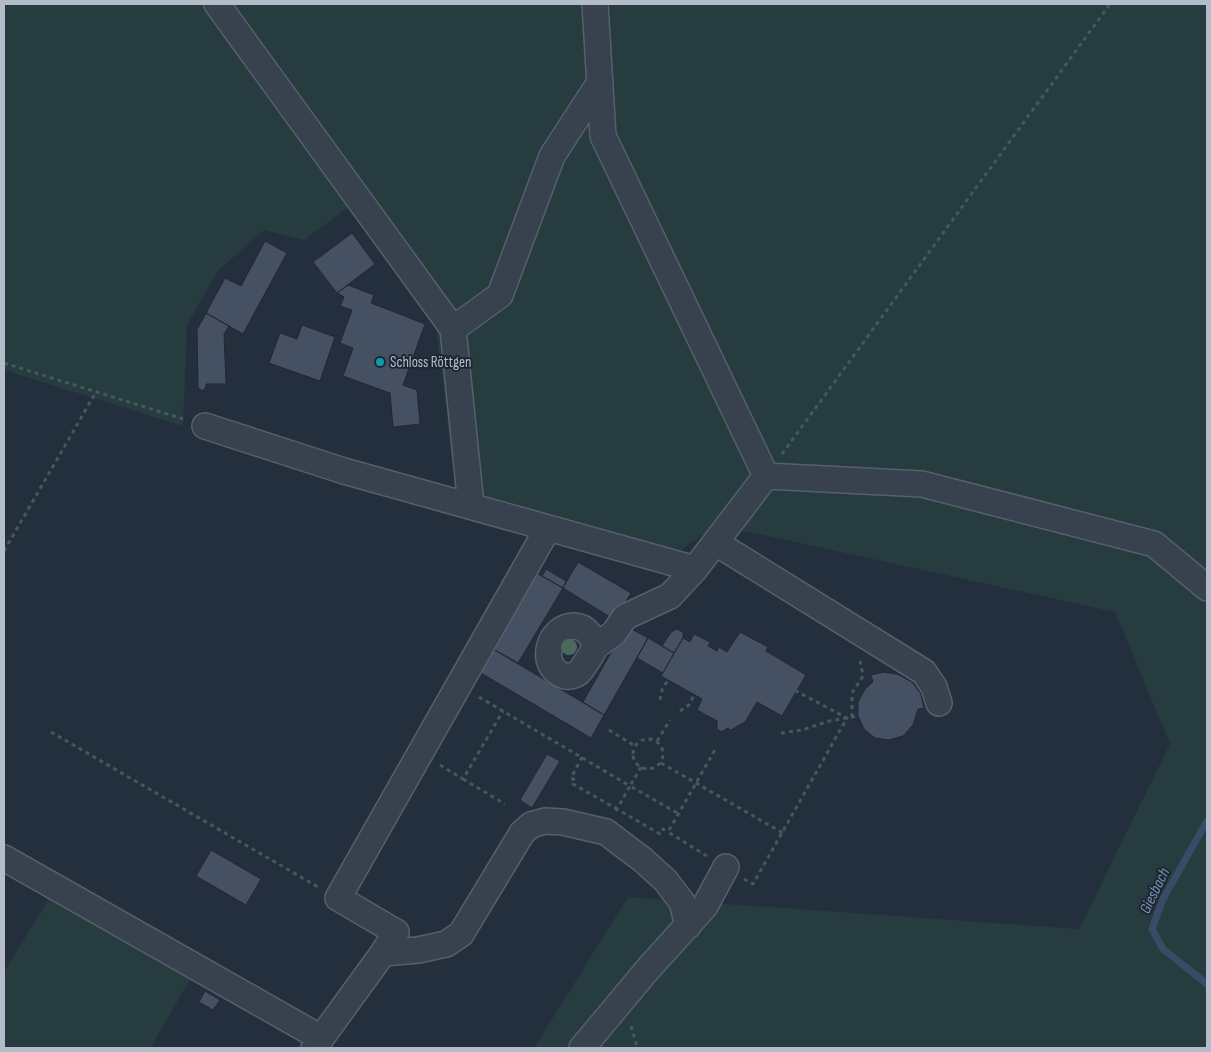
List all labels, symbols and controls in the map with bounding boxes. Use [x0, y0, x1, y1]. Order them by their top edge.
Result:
place label: Schloss Röttgen [390, 353, 471, 372]
marker: Schloss Röttgen [374, 356, 386, 368]
water label: Giesbach [1136, 865, 1174, 917]

